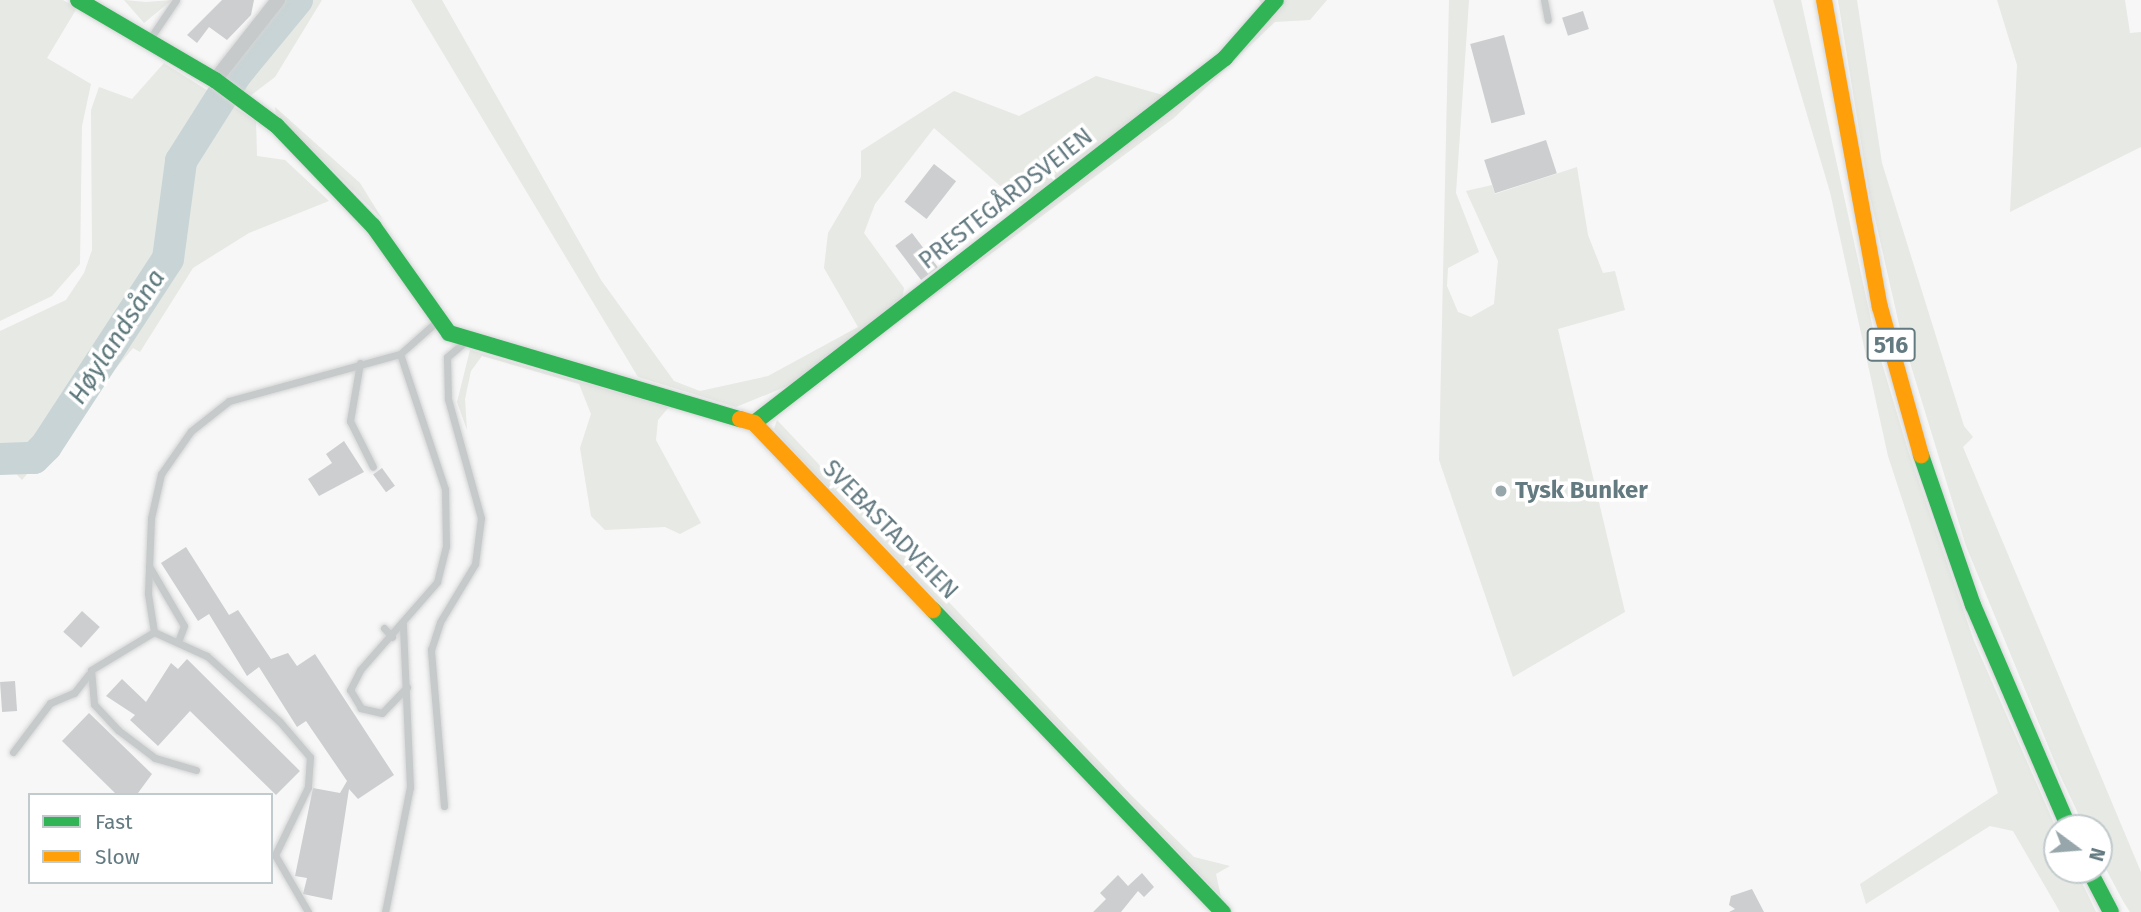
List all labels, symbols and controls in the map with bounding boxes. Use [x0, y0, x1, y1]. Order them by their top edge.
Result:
street label: PRESTEGÅRDSVEIEN [913, 122, 1099, 276]
water label: Høylandsåna [62, 264, 172, 410]
road number: 516 [1867, 326, 1916, 364]
street label: SVEBASTADVEIEN [816, 454, 964, 606]
place label: Tysk Bunker [1515, 477, 1648, 505]
marker: Tysk Bunker [1493, 483, 1509, 499]
legend [28, 793, 273, 884]
text: Fast [95, 809, 133, 835]
north arrow [2043, 814, 2113, 884]
text: Slow [95, 844, 140, 870]
text: N [2084, 845, 2110, 864]

